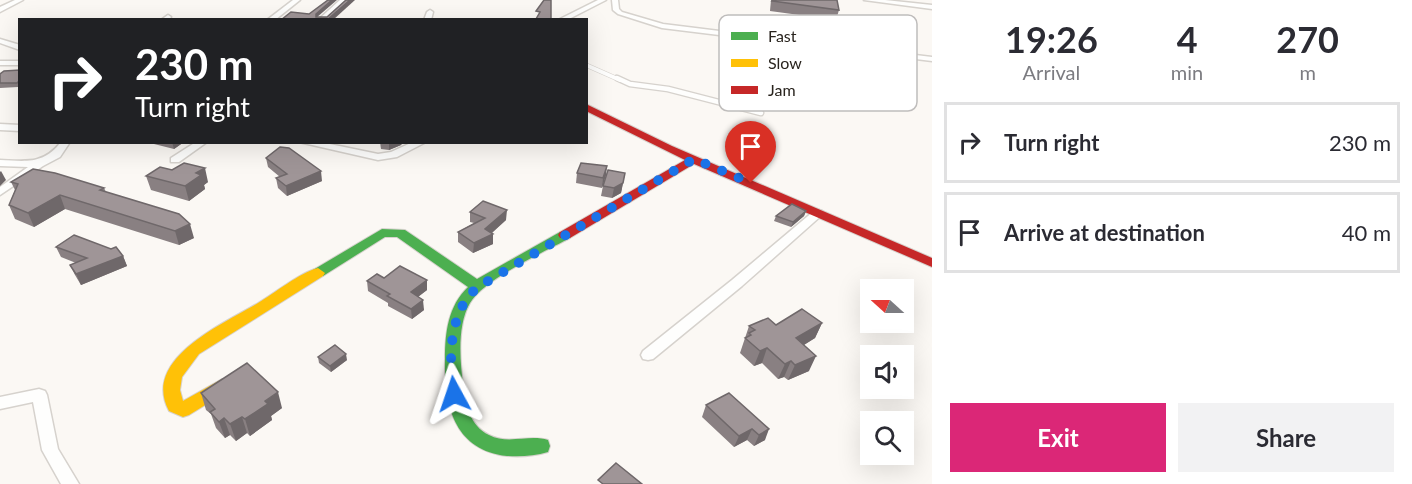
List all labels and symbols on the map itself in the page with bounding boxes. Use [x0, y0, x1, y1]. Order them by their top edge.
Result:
legend [719, 15, 917, 111]
text: Fast [768, 26, 797, 45]
text: Slow [768, 53, 802, 72]
text: Jam [768, 80, 796, 99]
pin [725, 121, 776, 183]
north arrow [860, 279, 914, 333]
position arrow [422, 362, 486, 426]

